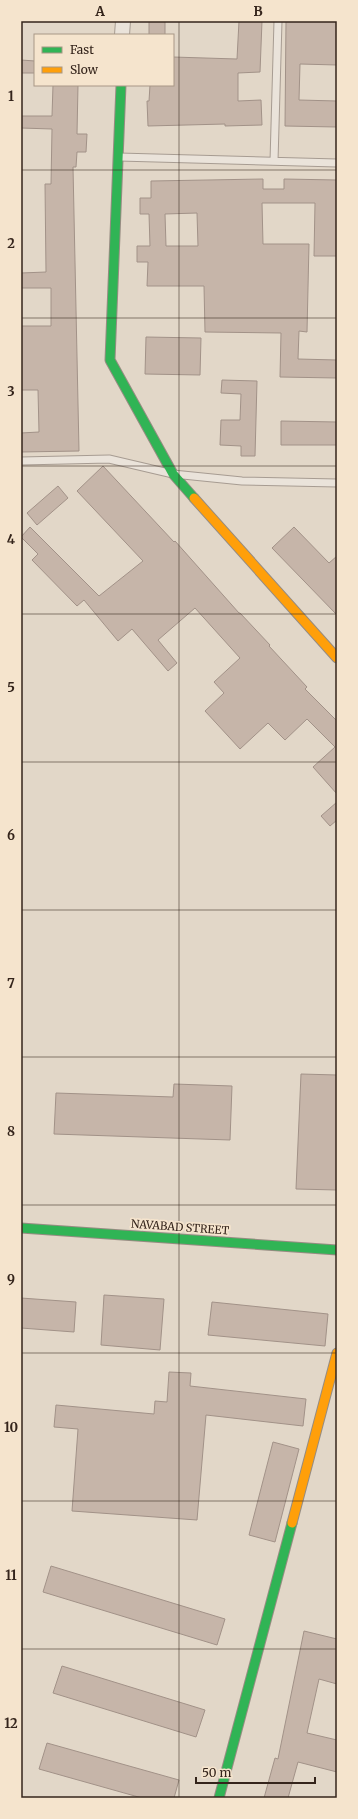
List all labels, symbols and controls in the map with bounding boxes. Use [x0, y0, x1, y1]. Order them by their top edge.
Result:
text: A [94, 3, 105, 20]
text: B [253, 3, 263, 20]
legend [34, 34, 174, 86]
text: Fast [70, 42, 94, 57]
text: Slow [70, 62, 99, 77]
text: 1 [8, 88, 14, 105]
text: 2 [7, 235, 15, 252]
text: 3 [7, 383, 15, 400]
text: 4 [7, 531, 16, 548]
text: 5 [7, 679, 15, 696]
text: 6 [7, 827, 15, 844]
text: 7 [7, 975, 15, 992]
text: 8 [7, 1123, 15, 1140]
street label: NAVABAD STREET [130, 1217, 230, 1237]
text: 9 [7, 1271, 15, 1288]
text: 10 [4, 1419, 18, 1436]
text: 11 [5, 1567, 17, 1584]
text: 12 [4, 1715, 18, 1732]
scale bar [196, 1759, 315, 1785]
text: 50 m [202, 1765, 231, 1780]

